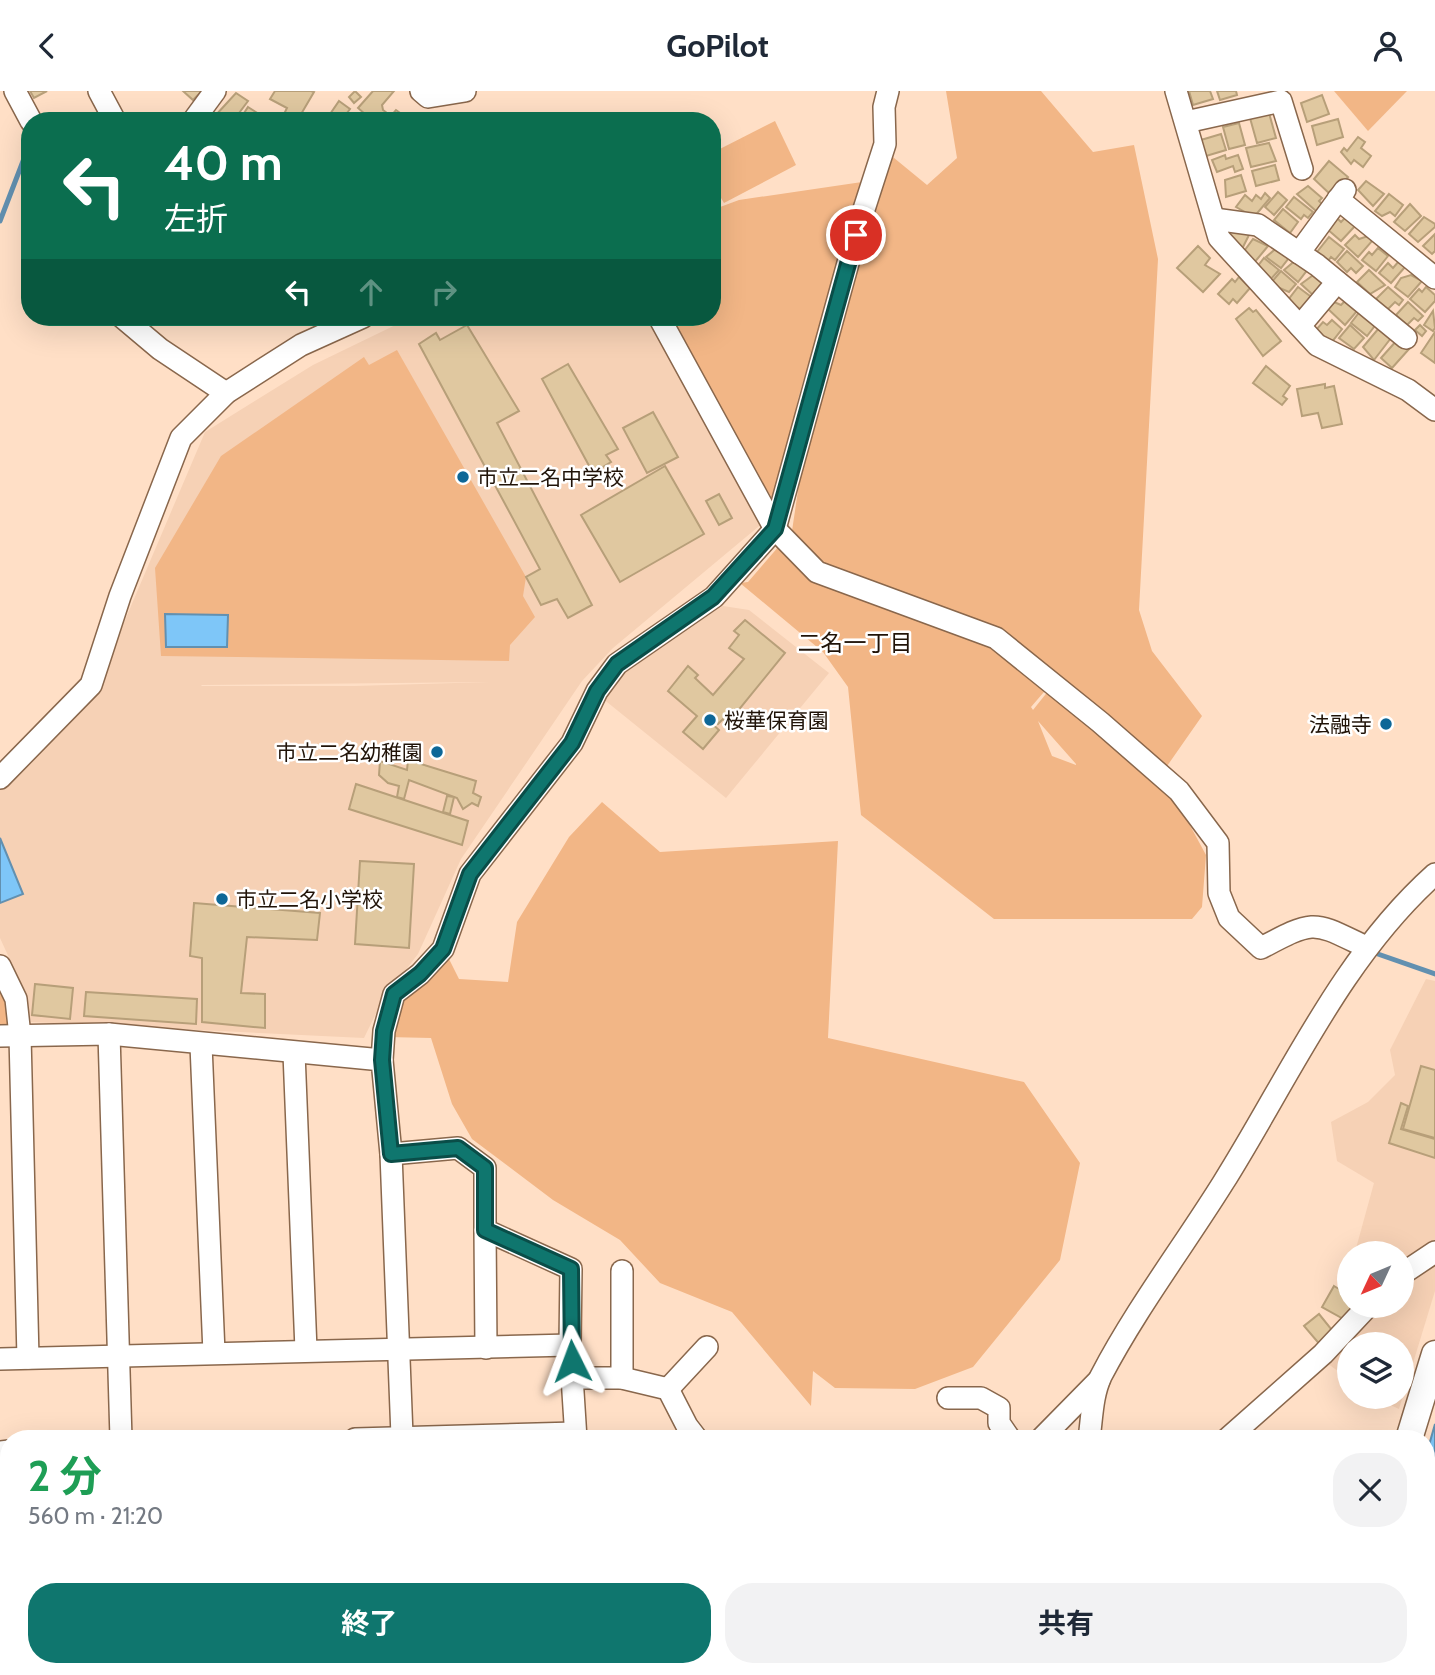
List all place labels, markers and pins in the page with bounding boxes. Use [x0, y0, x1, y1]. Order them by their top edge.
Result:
pin [826, 205, 886, 265]
place label: 市立二名中学校 [477, 465, 624, 490]
marker: 市立二名中学校 [455, 469, 471, 485]
place label: 桜華保育園 [724, 708, 829, 733]
marker: 桜華保育園 [702, 712, 718, 728]
place label: 法融寺 [1309, 712, 1372, 737]
marker: 法融寺 [1378, 716, 1394, 732]
place label: 市立二名幼稚園 [276, 740, 423, 765]
marker: 市立二名幼稚園 [429, 744, 445, 760]
place label: 市立二名小学校 [236, 887, 383, 912]
marker: 市立二名小学校 [214, 891, 230, 907]

